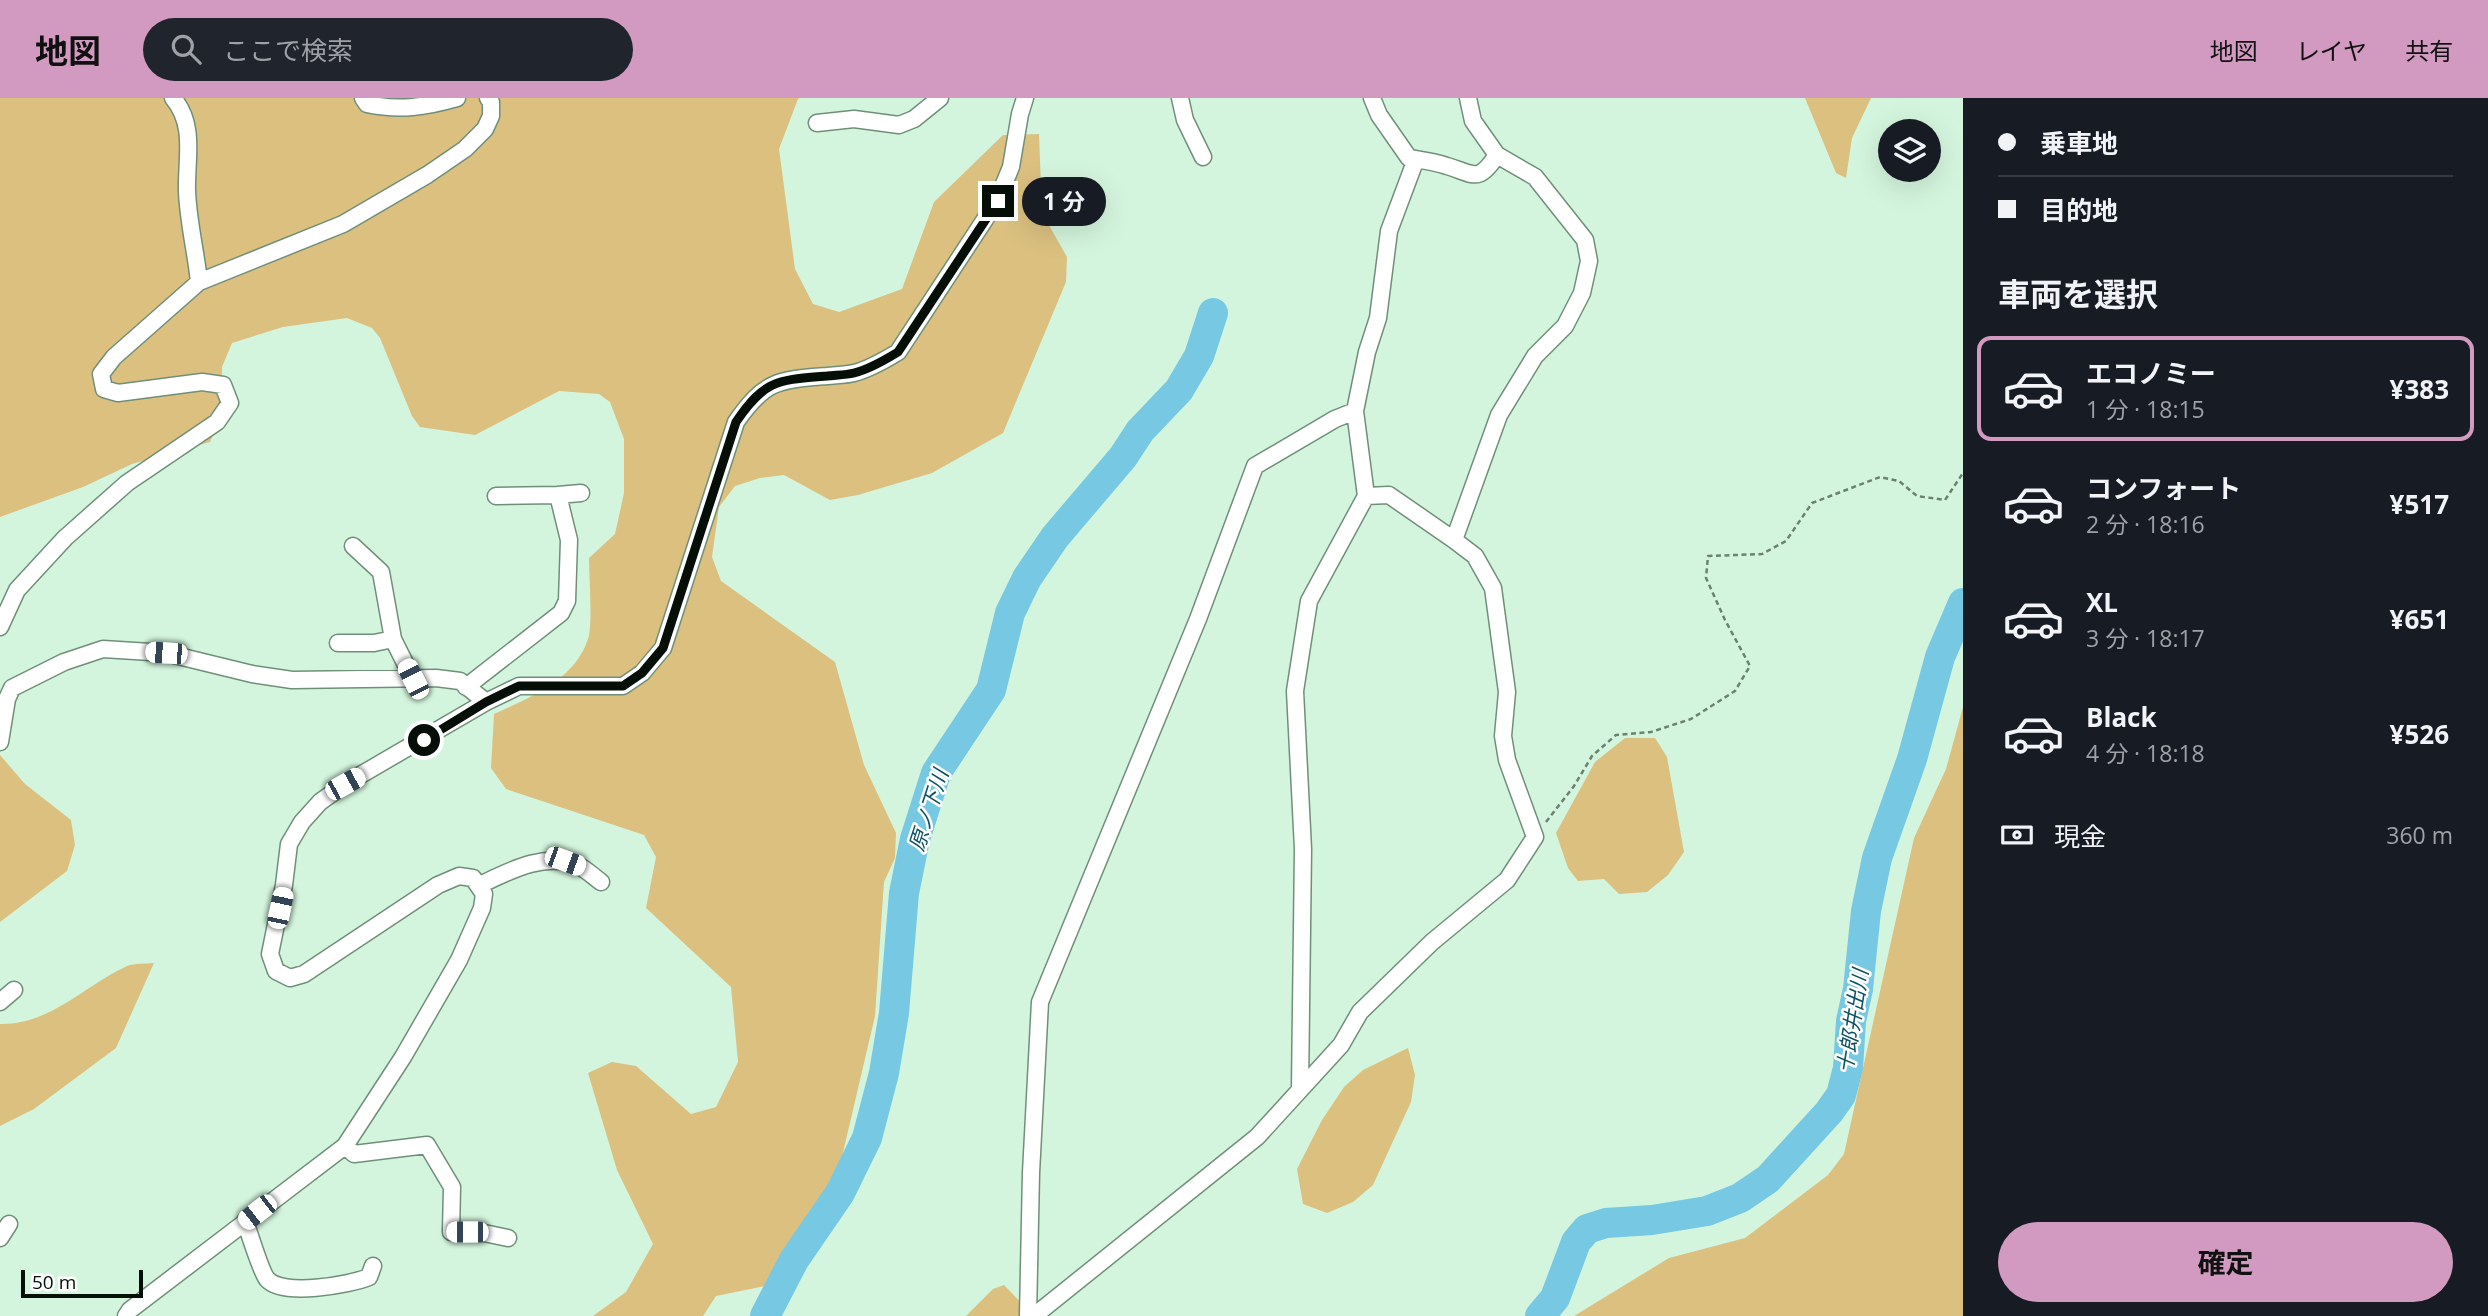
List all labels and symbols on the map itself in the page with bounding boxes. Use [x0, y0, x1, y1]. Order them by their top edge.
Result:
callout: 1 分 [1023, 176, 1106, 226]
route end [982, 185, 1014, 217]
car [145, 641, 188, 665]
car [395, 656, 432, 702]
route start [408, 724, 440, 756]
water label: 原ノ下川 [902, 764, 955, 854]
car [322, 765, 369, 803]
car [542, 844, 589, 878]
car [266, 885, 295, 931]
water label: 十郎井出川 [1830, 965, 1874, 1075]
car [234, 1191, 281, 1233]
car [447, 1222, 489, 1243]
scale bar [21, 1267, 144, 1299]

